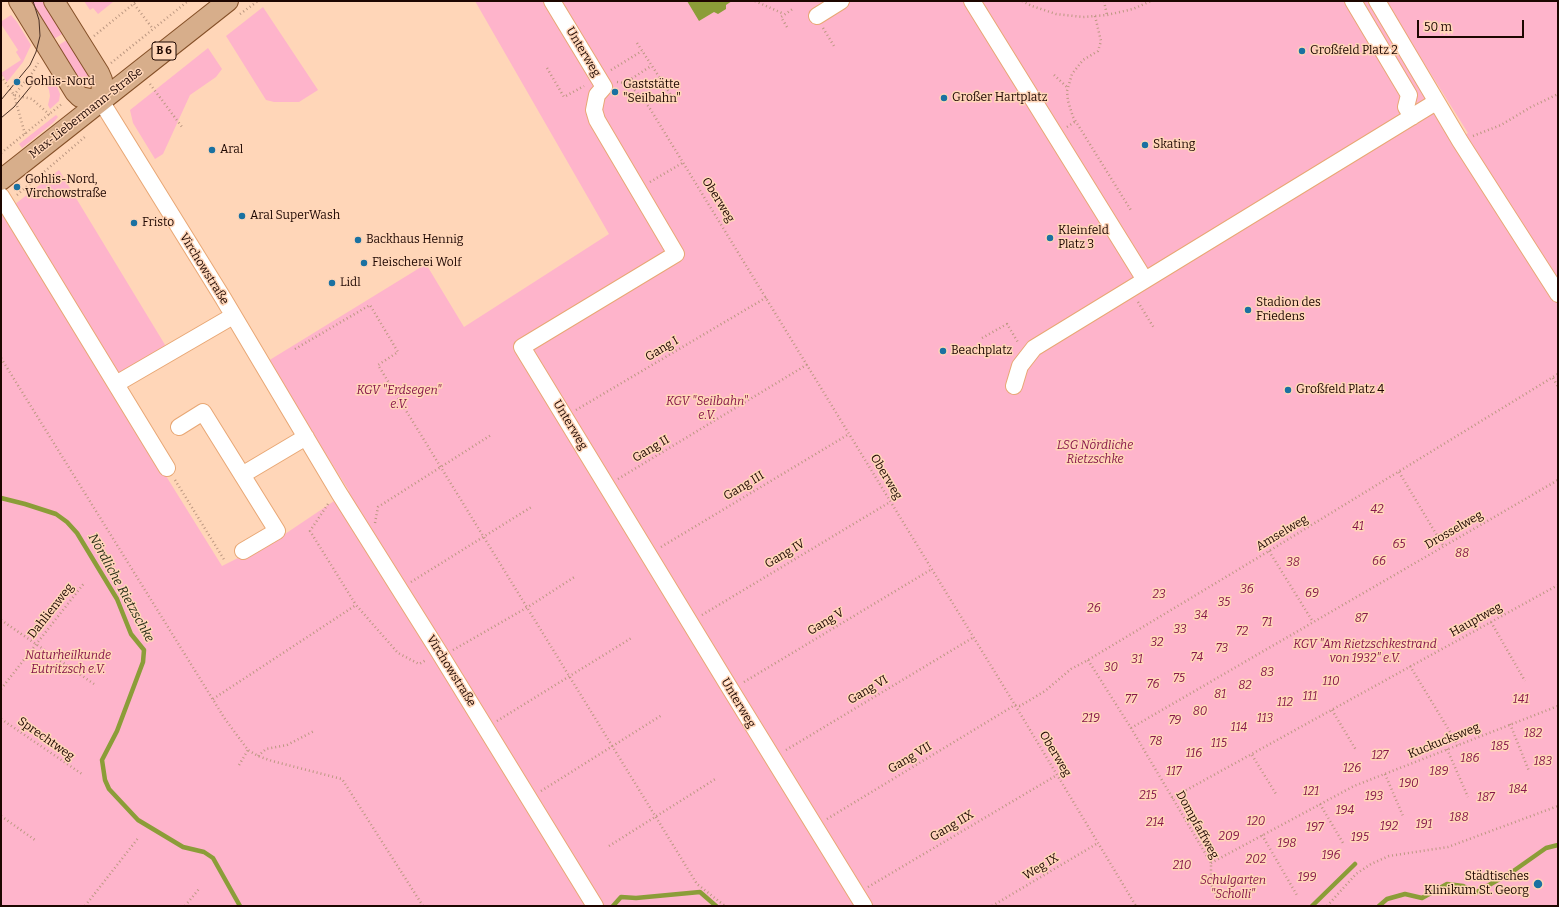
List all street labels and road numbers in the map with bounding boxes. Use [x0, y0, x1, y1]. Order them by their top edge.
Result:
street label: Unterweg [563, 25, 603, 79]
road number: B 6 [152, 42, 176, 60]
street label: Max-Liebermann-Straße [27, 64, 145, 162]
street label: Oberweg [699, 175, 737, 225]
street label: Virchowstraße [176, 231, 232, 307]
street label: Gang I [643, 334, 681, 364]
street label: Unterweg [550, 398, 590, 452]
street label: Gang II [630, 432, 672, 466]
street label: Oberweg [867, 452, 905, 502]
street label: Gang III [721, 468, 767, 504]
street label: Drosselweg [1423, 508, 1485, 552]
street label: Amselweg [1253, 512, 1311, 554]
street label: Gang IV [762, 536, 808, 572]
street label: Dahlienweg [25, 581, 77, 641]
street label: Hauptweg [1447, 600, 1505, 640]
street label: Gang V [805, 605, 847, 639]
street label: Virchowstraße [423, 633, 479, 709]
street label: Gang VI [845, 672, 891, 708]
street label: Unterweg [718, 676, 758, 730]
street label: Sprechtweg [15, 714, 77, 764]
street label: Kuckucksweg [1406, 720, 1482, 762]
street label: Oberweg [1036, 729, 1074, 779]
street label: Gang VII [886, 739, 934, 777]
street label: Dompfaffweg [1172, 788, 1222, 862]
street label: Gang IIX [928, 807, 976, 845]
street label: Weg IX [1020, 851, 1062, 883]

